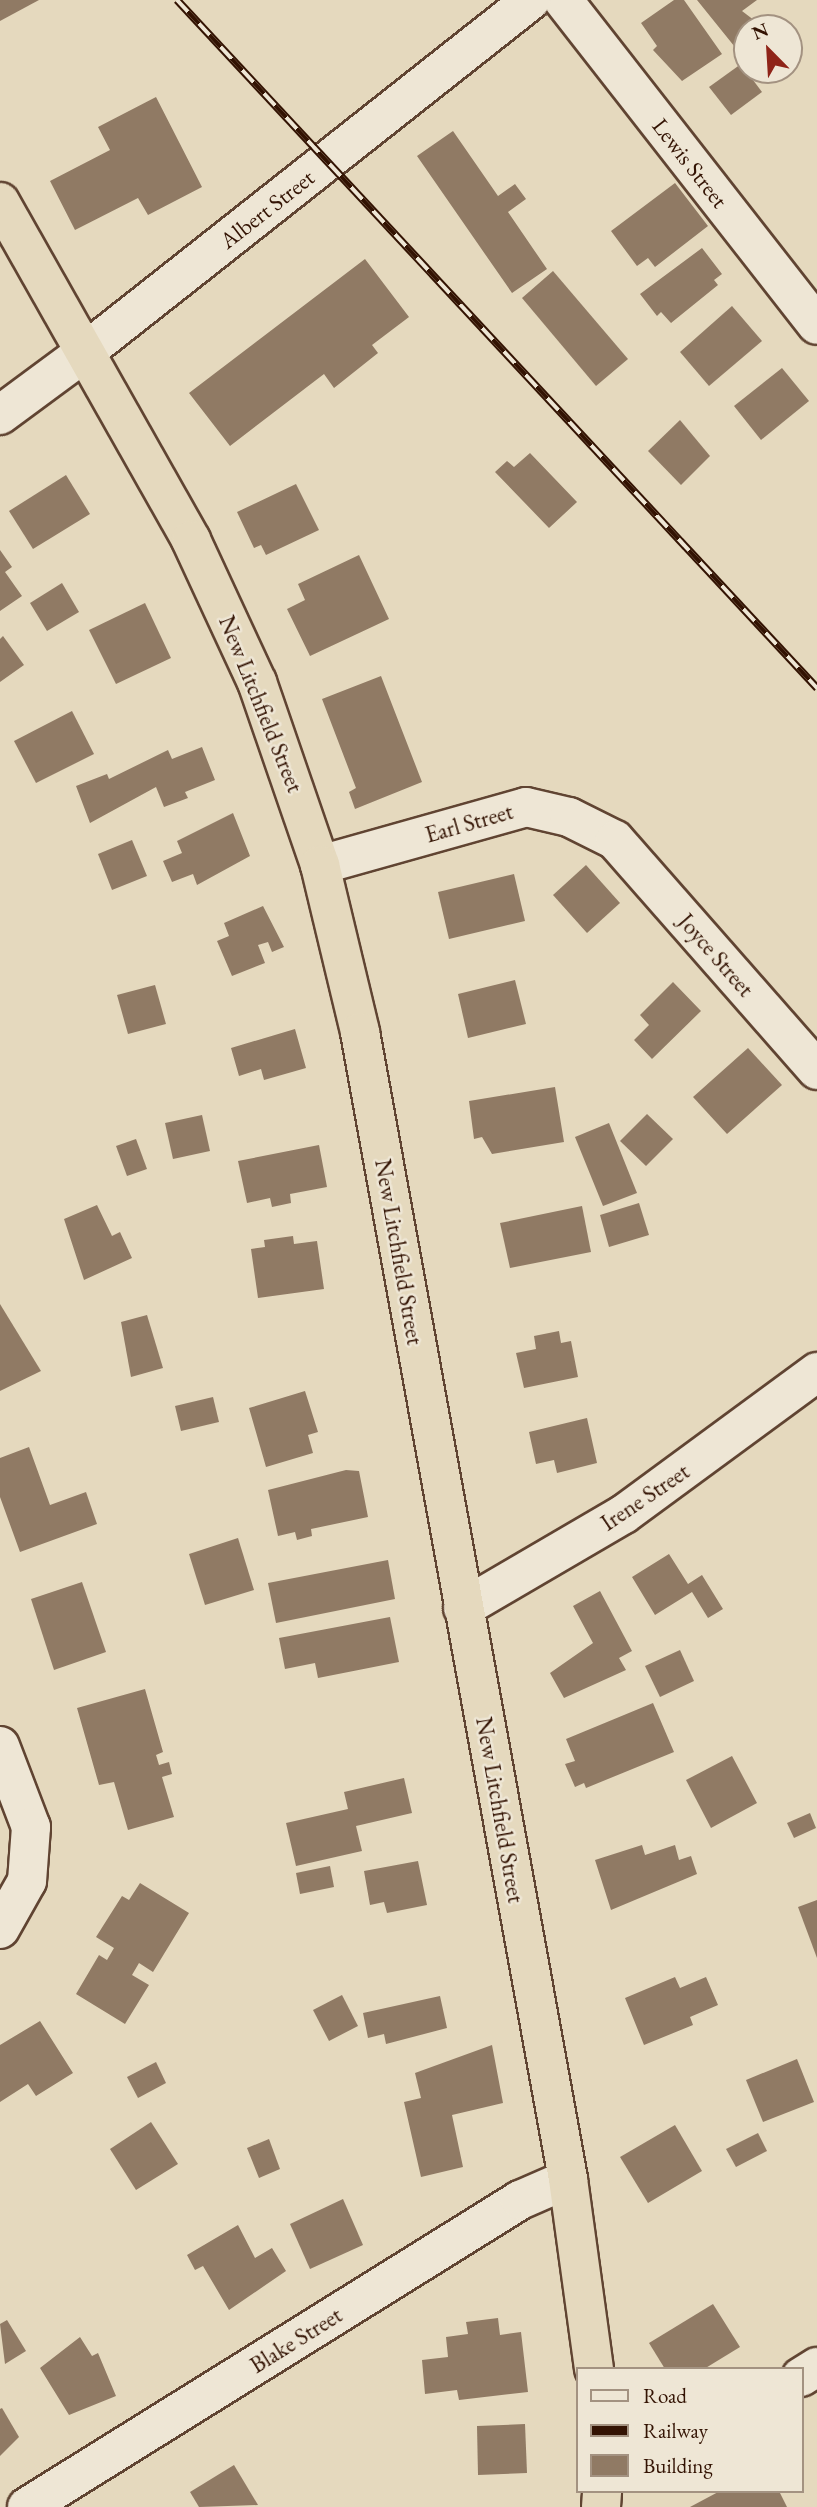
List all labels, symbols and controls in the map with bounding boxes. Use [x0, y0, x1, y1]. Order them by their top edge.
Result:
north arrow [733, 14, 803, 84]
text: N [748, 17, 772, 46]
street label: Lewis Street [646, 113, 734, 213]
street label: Albert Street [214, 164, 320, 254]
street label: New Litchfield Street [213, 612, 309, 796]
street label: Earl Street [422, 797, 516, 849]
street label: Joyce Street [672, 908, 760, 1002]
street label: New Litchfield Street [369, 1157, 429, 1347]
street label: Irene Street [596, 1457, 694, 1537]
street label: New Litchfield Street [470, 1715, 530, 1905]
street label: Blake Street [245, 2301, 347, 2379]
legend [576, 2367, 803, 2493]
text: Road [643, 2382, 687, 2409]
text: Railway [643, 2417, 708, 2444]
text: Building [643, 2452, 713, 2479]

